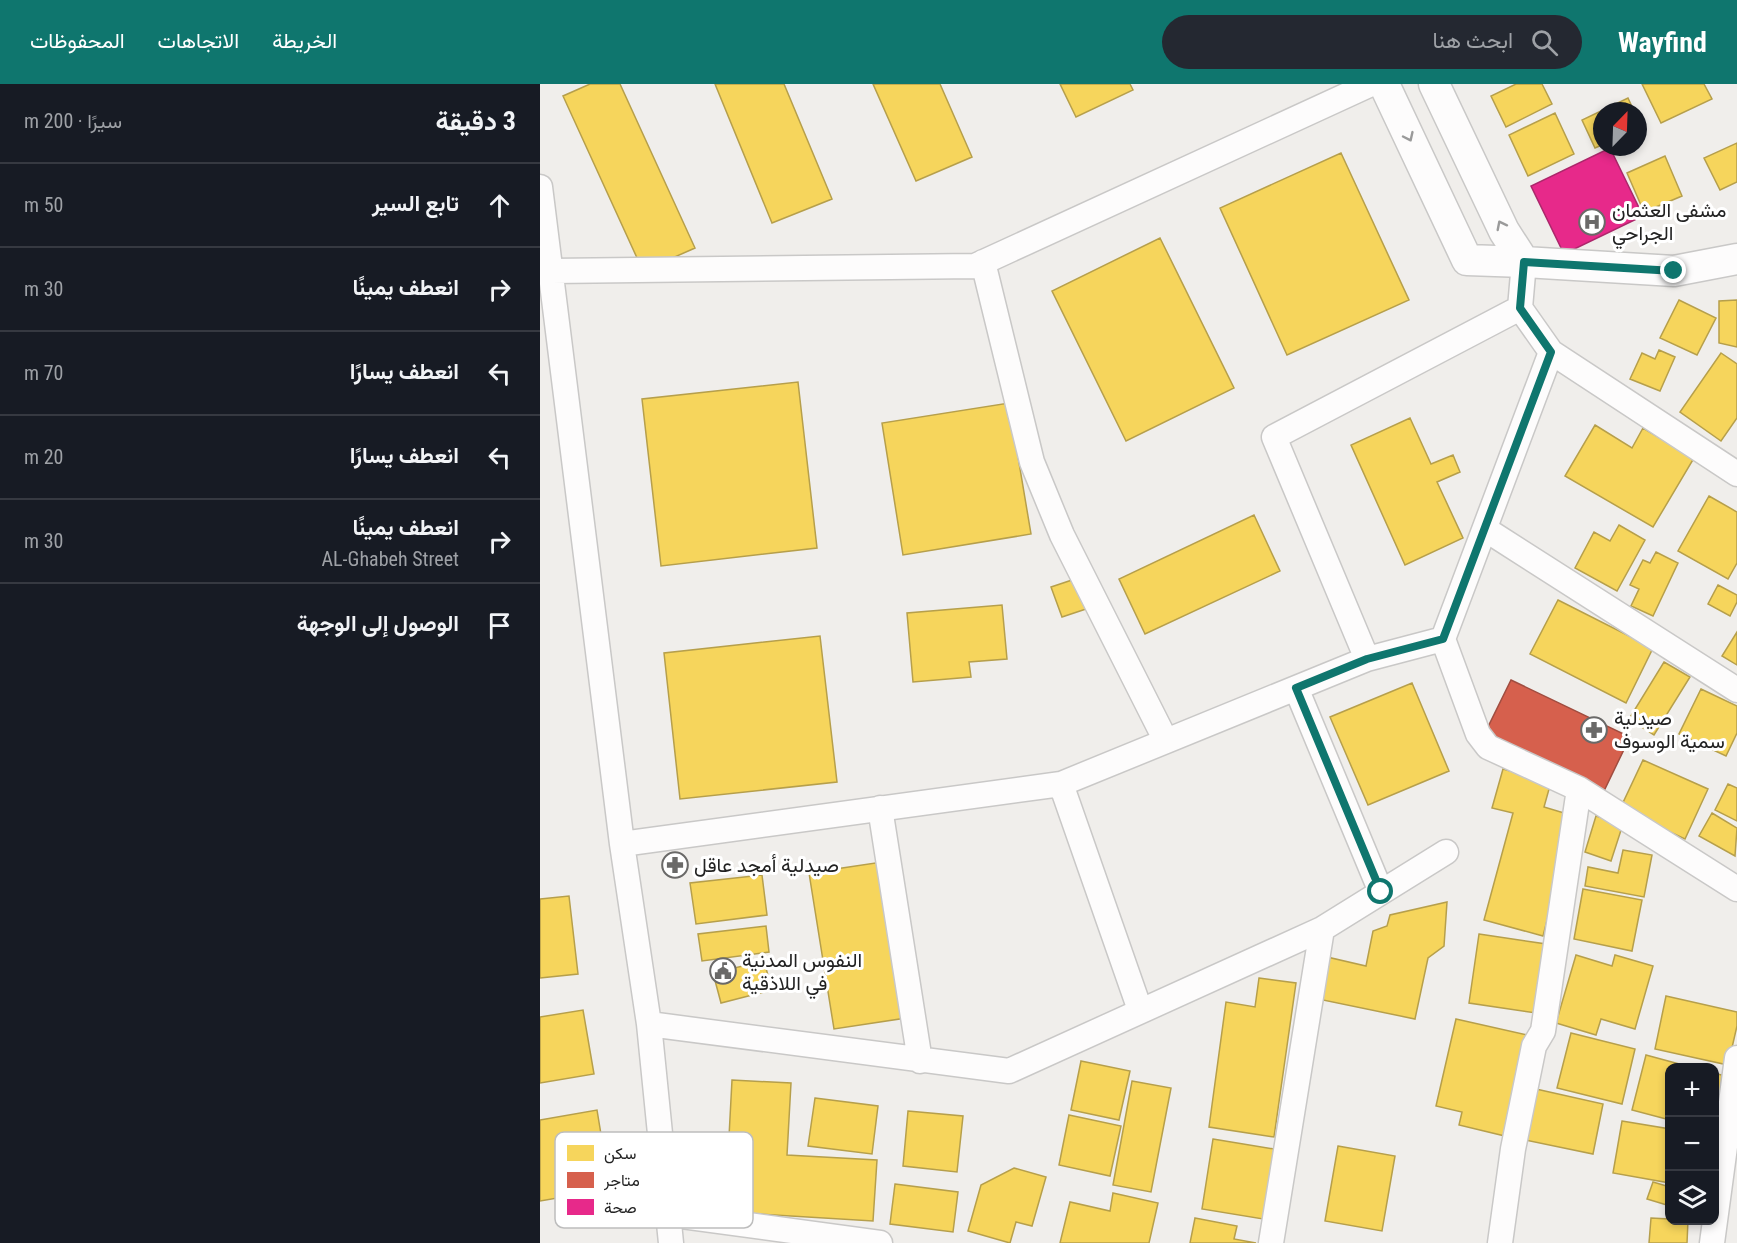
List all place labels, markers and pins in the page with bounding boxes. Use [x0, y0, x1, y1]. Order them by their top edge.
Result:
place label: مشفى العثمان الجراحي [1612, 198, 1726, 250]
hospital icon: مشفى العثمان الجراحي [1577, 207, 1607, 237]
place label: صيدلية سمية الوسوف [1614, 706, 1725, 754]
pharmacy icon: صيدلية سمية الوسوف [1579, 715, 1609, 745]
pharmacy icon: صيدلية أمجد عاقل [660, 850, 690, 880]
place label: صيدلية أمجد عاقل [694, 853, 839, 877]
place label: النفوس المدنية في اللاذقية [742, 948, 862, 1000]
public building icon: النفوس المدنية في اللاذقية [708, 956, 738, 986]

